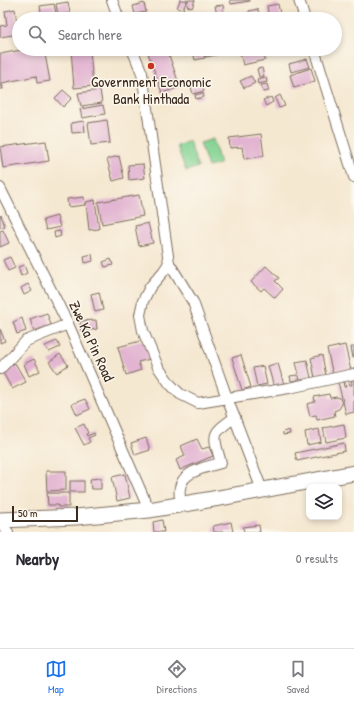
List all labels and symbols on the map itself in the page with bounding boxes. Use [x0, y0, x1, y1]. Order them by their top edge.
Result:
marker: Government Economic Bank Hinthada [146, 61, 156, 71]
place label: Government Economic Bank Hinthada [91, 71, 211, 109]
street label: Zwe Ka Pin Road [64, 297, 120, 385]
scale bar [12, 504, 78, 523]

